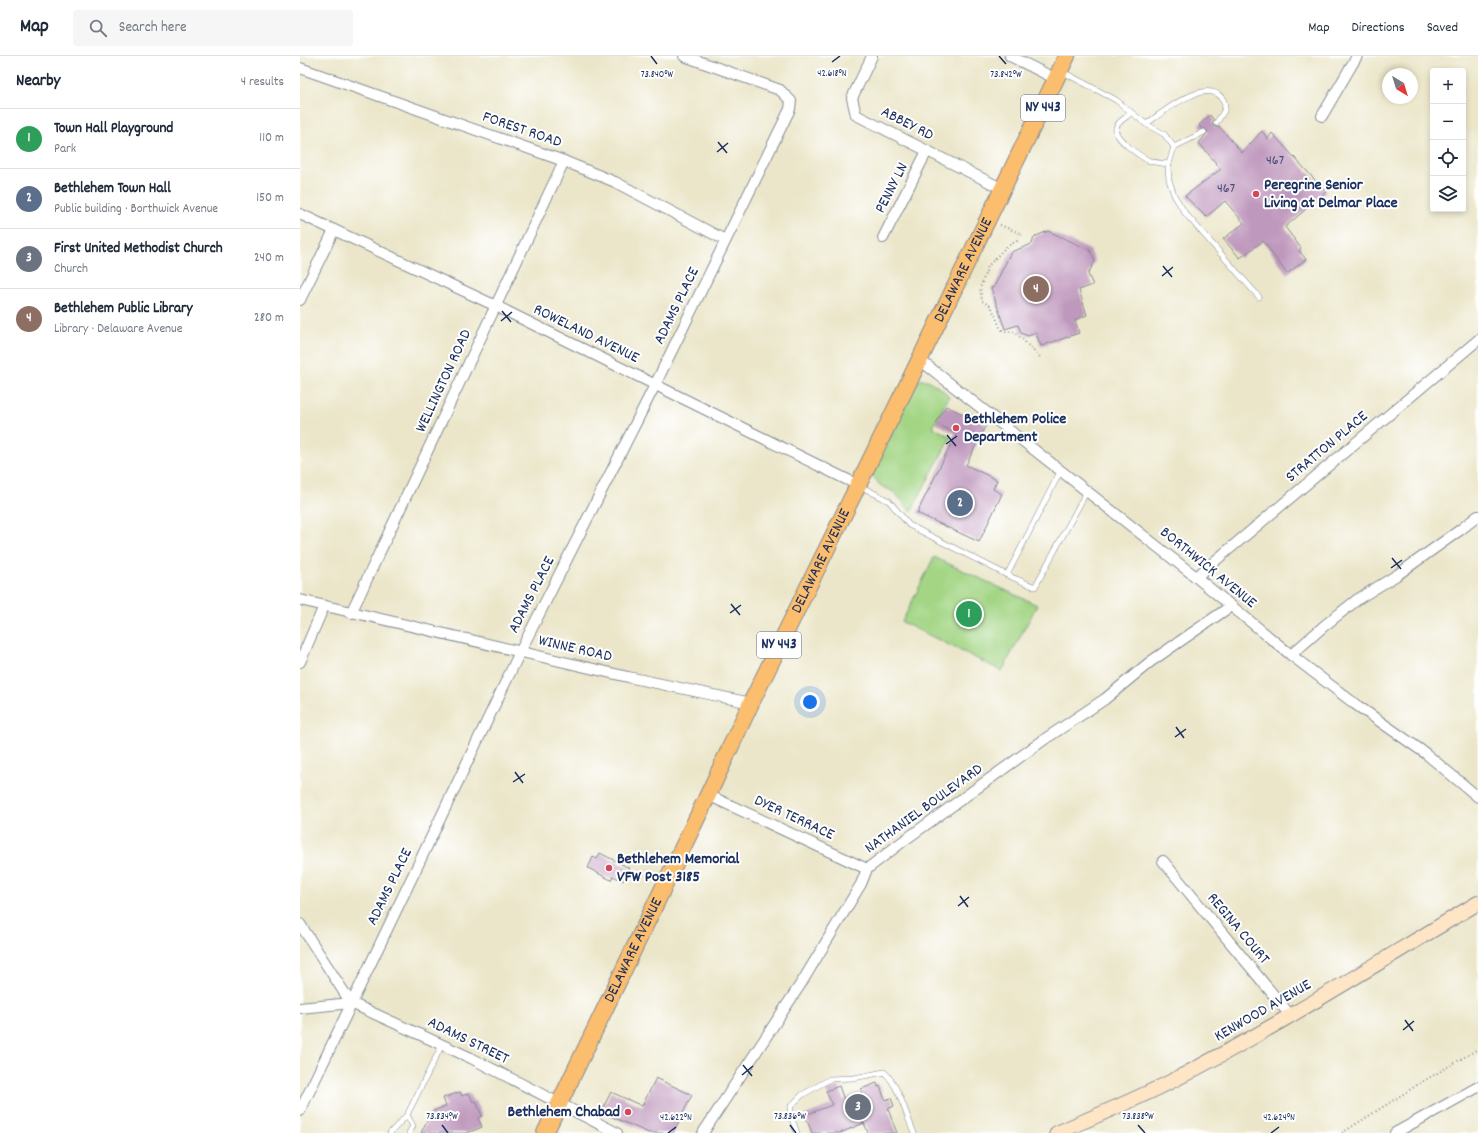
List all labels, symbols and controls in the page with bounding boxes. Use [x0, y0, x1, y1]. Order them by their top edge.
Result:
search box [73, 10, 353, 46]
text: Map [20, 14, 49, 41]
icon: search [87, 17, 109, 39]
text: Search here [119, 17, 187, 39]
text: Map [1308, 18, 1330, 38]
text: Directions [1352, 18, 1405, 38]
text: Saved [1427, 18, 1458, 38]
text: 42.618°N [817, 67, 847, 81]
text: 73.840°W [641, 68, 674, 82]
text: 73.842°W [990, 68, 1022, 82]
north arrow [1382, 68, 1418, 104]
map controls [1430, 68, 1466, 212]
button: + [1430, 68, 1466, 104]
text: Nearby [16, 70, 60, 94]
text: 4 results [241, 73, 284, 92]
road number: NY 443 [1021, 95, 1065, 121]
street label: ABBEY RD [876, 101, 938, 147]
button: − [1430, 104, 1466, 140]
street label: FOREST ROAD [479, 106, 565, 154]
text: Town Hall Playground [54, 118, 173, 140]
text: 1 [28, 129, 30, 148]
text: 110 m [259, 129, 284, 148]
text: Park [54, 140, 76, 159]
button: locate [1430, 140, 1466, 176]
house number: 467 [1266, 151, 1284, 171]
street label: PENNY LN [869, 159, 915, 217]
place label: Peregrine Senior Living at Delmar Place [1264, 174, 1397, 215]
button: layers [1430, 176, 1466, 212]
text: Bethlehem Town Hall [54, 178, 171, 200]
house number: 467 [1217, 179, 1235, 199]
text: 2 [26, 189, 32, 208]
text: 150 m [256, 189, 284, 208]
marker: Peregrine Senior Living at Delmar Place [1251, 189, 1261, 199]
text: Public building · Borthwick Avenue [54, 200, 218, 219]
street label: DELAWARE AVENUE [928, 213, 999, 326]
text: First United Methodist Church [54, 238, 223, 260]
text: 3 [26, 249, 32, 268]
text: 240 m [254, 249, 284, 268]
text: Church [54, 260, 88, 279]
street label: ADAMS PLACE [648, 263, 706, 349]
pin: 4 [1023, 274, 1049, 304]
text: Bethlehem Public Library [54, 298, 193, 320]
street label: ROWELAND AVENUE [529, 298, 643, 370]
text: 4 [26, 309, 32, 328]
text: 280 m [254, 309, 284, 328]
text: Library · Delaware Avenue [54, 320, 182, 339]
street label: WELLINGTON ROAD [410, 326, 478, 436]
street label: STRATTON PLACE [1281, 405, 1374, 488]
place label: Bethlehem Police Department [964, 408, 1066, 449]
marker: Bethlehem Police Department [951, 423, 961, 433]
pin: 2 [947, 488, 973, 518]
street label: DELAWARE AVENUE [785, 504, 857, 617]
street label: BORTHWICK AVENUE [1155, 522, 1262, 615]
street label: ADAMS PLACE [503, 552, 562, 637]
pin: 1 [956, 599, 982, 629]
street label: WINNE ROAD [536, 629, 614, 669]
road number: NY 443 [757, 632, 801, 658]
your location [800, 692, 820, 712]
street label: NATHANIEL BOULEVARD [860, 758, 988, 860]
street label: DYER TERRACE [750, 789, 838, 847]
street label: ADAMS PLACE [361, 844, 419, 930]
place label: Bethlehem Memorial VFW Post 3185 [617, 848, 740, 889]
marker: Bethlehem Memorial VFW Post 3185 [604, 863, 614, 873]
street label: REGINA COURT [1201, 888, 1275, 970]
street label: DELAWARE AVENUE [598, 893, 669, 1007]
street label: KENWOOD AVENUE [1210, 974, 1316, 1048]
street label: ADAMS STREET [423, 1011, 513, 1071]
pin: 3 [845, 1092, 871, 1122]
place label: Bethlehem Chabad [508, 1101, 620, 1124]
marker: Bethlehem Chabad [623, 1107, 633, 1117]
text: 73.834°W [426, 1110, 458, 1124]
text: 73.836°W [774, 1110, 806, 1124]
text: 73.838°W [1122, 1110, 1154, 1124]
text: 42.622°N [660, 1111, 692, 1125]
text: 42.624°N [1263, 1111, 1295, 1125]

